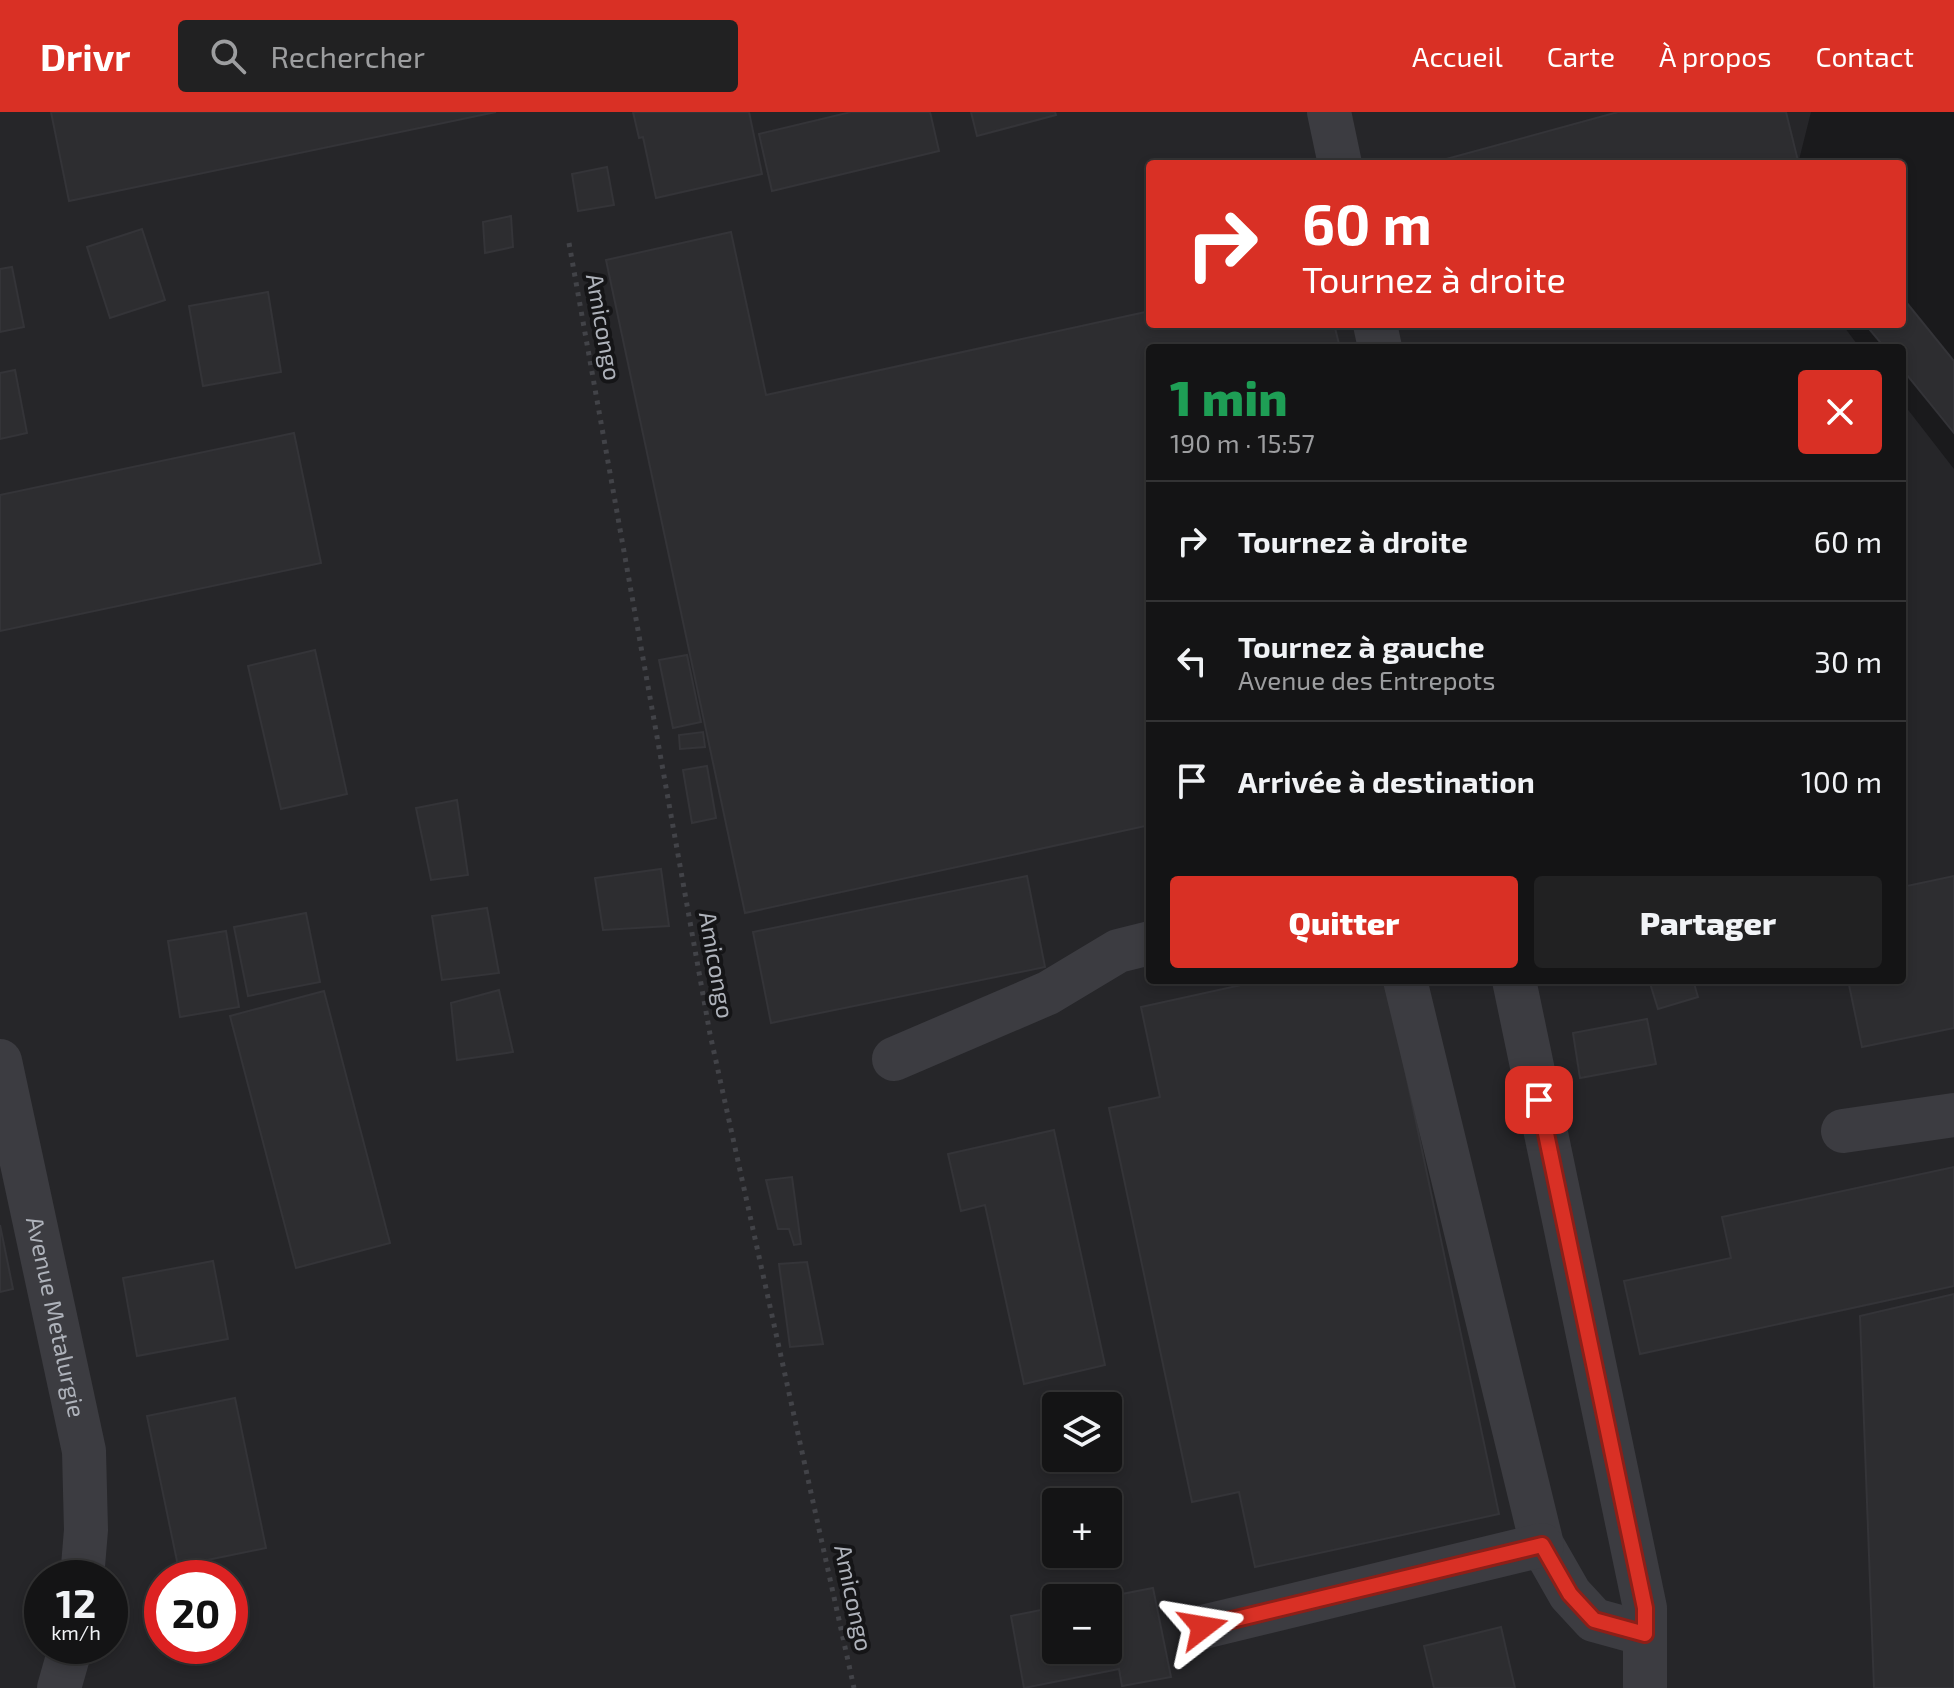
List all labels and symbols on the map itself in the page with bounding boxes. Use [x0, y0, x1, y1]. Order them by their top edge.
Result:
street label: Amicongo [581, 271, 628, 382]
street label: Amicongo [694, 909, 741, 1020]
pin [1505, 1066, 1573, 1134]
street label: Avenue Metalurgie [21, 1214, 92, 1420]
street label: Amicongo [829, 1542, 880, 1653]
speed limit sign: 20 [144, 1560, 248, 1664]
position arrow [1161, 1585, 1245, 1669]

